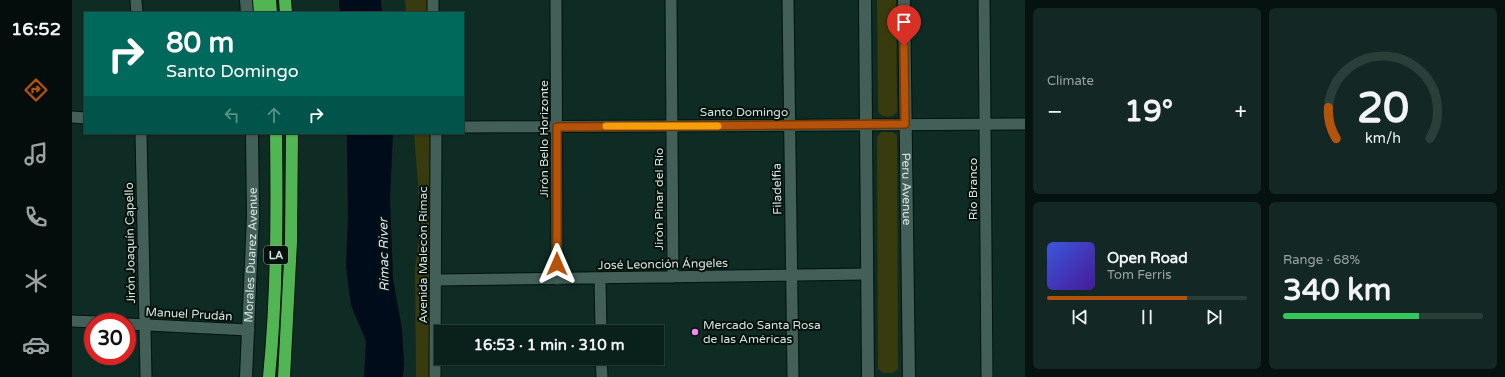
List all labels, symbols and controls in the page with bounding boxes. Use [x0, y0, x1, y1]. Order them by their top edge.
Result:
pin [887, 5, 921, 46]
icon: arrive [893, 11, 915, 33]
text: 16:52 [11, 18, 61, 40]
text: 80 m [166, 26, 234, 60]
icon: right [100, 28, 152, 80]
text: Santo Domingo [166, 60, 299, 82]
text: Climate [1047, 73, 1094, 89]
icon: directions [22, 76, 50, 104]
street label: Jirón Bello Horizonte [537, 80, 551, 198]
text: 20 [1357, 84, 1409, 134]
text: 19° [1124, 93, 1173, 130]
text: − [1047, 99, 1063, 125]
text: + [1235, 99, 1247, 125]
icon: left [221, 104, 243, 126]
icon: ahead [263, 104, 285, 126]
icon: right [305, 104, 327, 126]
street label: Santo Domingo [700, 105, 788, 119]
text: km/h [1365, 129, 1401, 146]
icon: music [22, 140, 50, 168]
street label: Jirón Pinar del Río [652, 148, 666, 250]
street label: Peru Avenue [899, 153, 914, 226]
street label: Río Branco [966, 158, 980, 220]
street label: Filadelfia [770, 163, 784, 215]
street label: Jirón Joaquín Capello [122, 182, 138, 304]
street label: Avenida Malecón Rímac [416, 186, 430, 324]
street label: Morales Duarez Avenue [241, 187, 260, 323]
icon: phone [22, 203, 50, 231]
water label: Rimac River [375, 216, 393, 292]
position arrow [536, 243, 578, 285]
road number: LA [264, 246, 288, 264]
text: Open Road [1107, 249, 1188, 267]
text: Range · 68% [1283, 252, 1360, 268]
street label: José Leonción Ángeles [598, 256, 728, 272]
icon: climate [22, 267, 50, 295]
text: Tom Ferris [1107, 267, 1171, 283]
text: 340 km [1283, 272, 1391, 309]
street label: Manuel Prudán [145, 305, 233, 323]
icon: previous [1069, 306, 1091, 328]
icon: pause [1136, 306, 1158, 328]
icon: next [1203, 306, 1225, 328]
speed limit sign: 30 [84, 313, 136, 365]
place label: Mercado Santa Rosa de las Américas [703, 318, 821, 346]
marker: Mercado Santa Rosa de las Américas [690, 327, 700, 337]
icon: car [22, 331, 50, 359]
text: 16:53 · 1 min · 310 m [474, 336, 624, 354]

